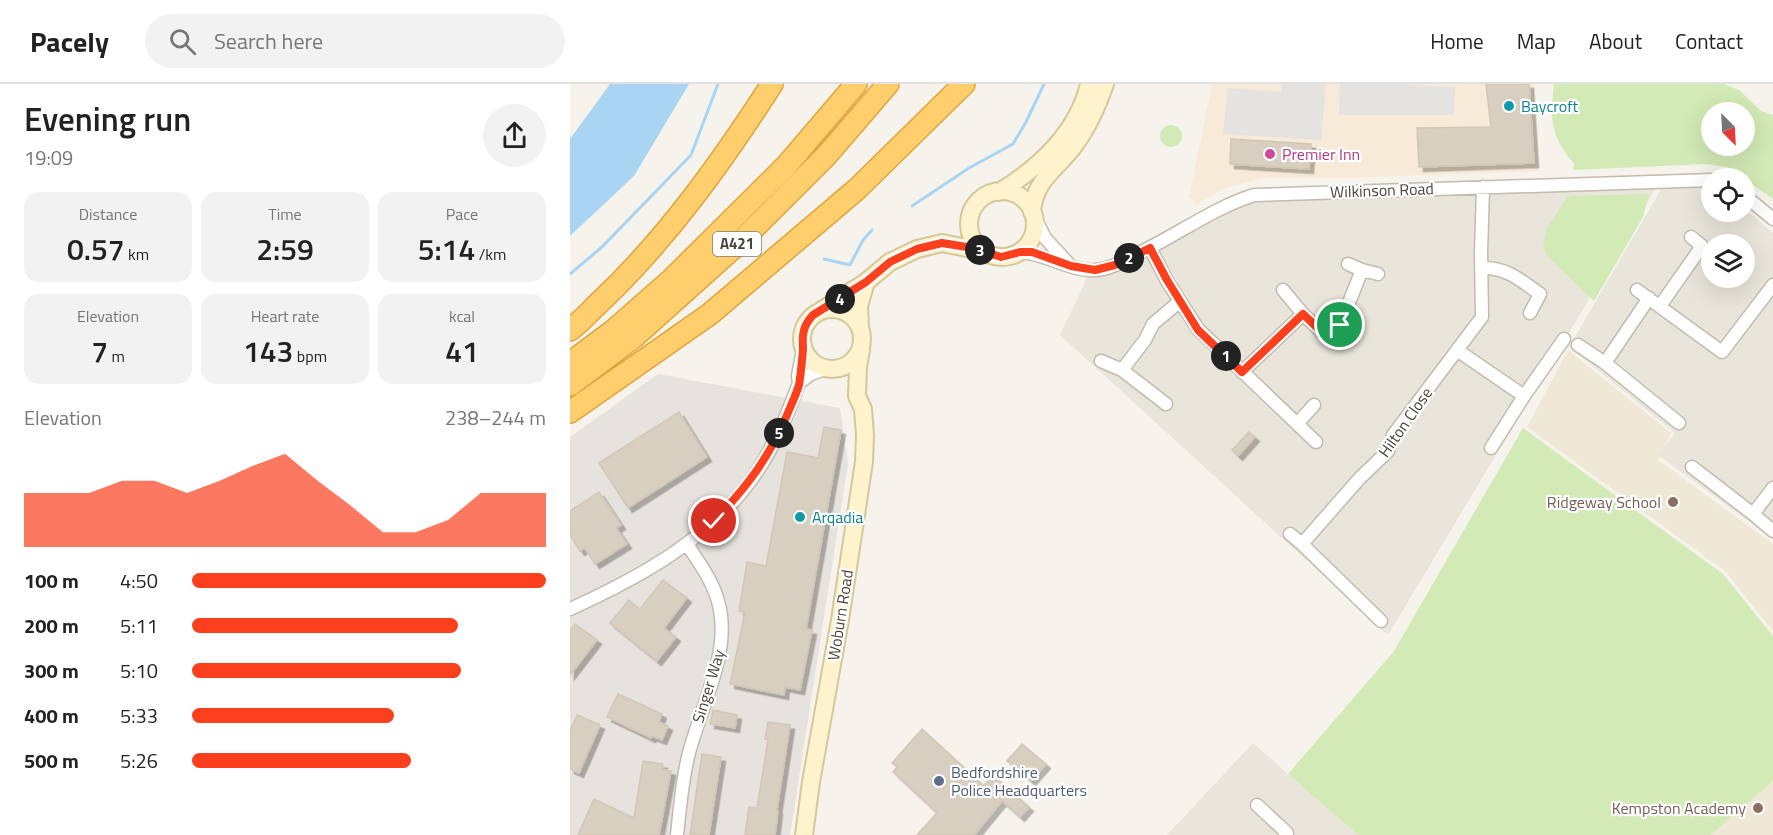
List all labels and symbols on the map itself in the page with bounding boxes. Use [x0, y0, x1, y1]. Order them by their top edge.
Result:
place label: Baycroft [1521, 94, 1578, 118]
marker: Baycroft [1502, 99, 1516, 113]
north arrow [1701, 102, 1755, 156]
place label: Premier Inn [1282, 142, 1360, 166]
marker: Premier Inn [1263, 147, 1277, 161]
street label: Wilkinson Road [1330, 176, 1434, 204]
road number: A421 [713, 232, 761, 256]
pin: 3 [965, 235, 995, 265]
pin: 2 [1114, 243, 1144, 273]
pin: 4 [825, 284, 855, 314]
pin [1314, 299, 1365, 350]
pin: 1 [1211, 341, 1241, 371]
street label: Hilton Close [1372, 382, 1438, 462]
pin: 5 [764, 418, 794, 448]
place label: Ridgeway School [1547, 490, 1661, 514]
pin [688, 495, 739, 546]
marker: Ridgeway School [1666, 495, 1680, 509]
place label: Arqadia [812, 505, 863, 529]
marker: Arqadia [793, 510, 807, 524]
street label: Woburn Road [821, 568, 859, 662]
street label: Singer Way [685, 646, 731, 726]
place label: Bedfordshire Police Headquarters [951, 760, 1087, 802]
marker: Bedfordshire Police Headquarters [932, 774, 946, 788]
place label: Kempston Academy [1612, 796, 1746, 820]
marker: Kempston Academy [1751, 801, 1765, 815]

